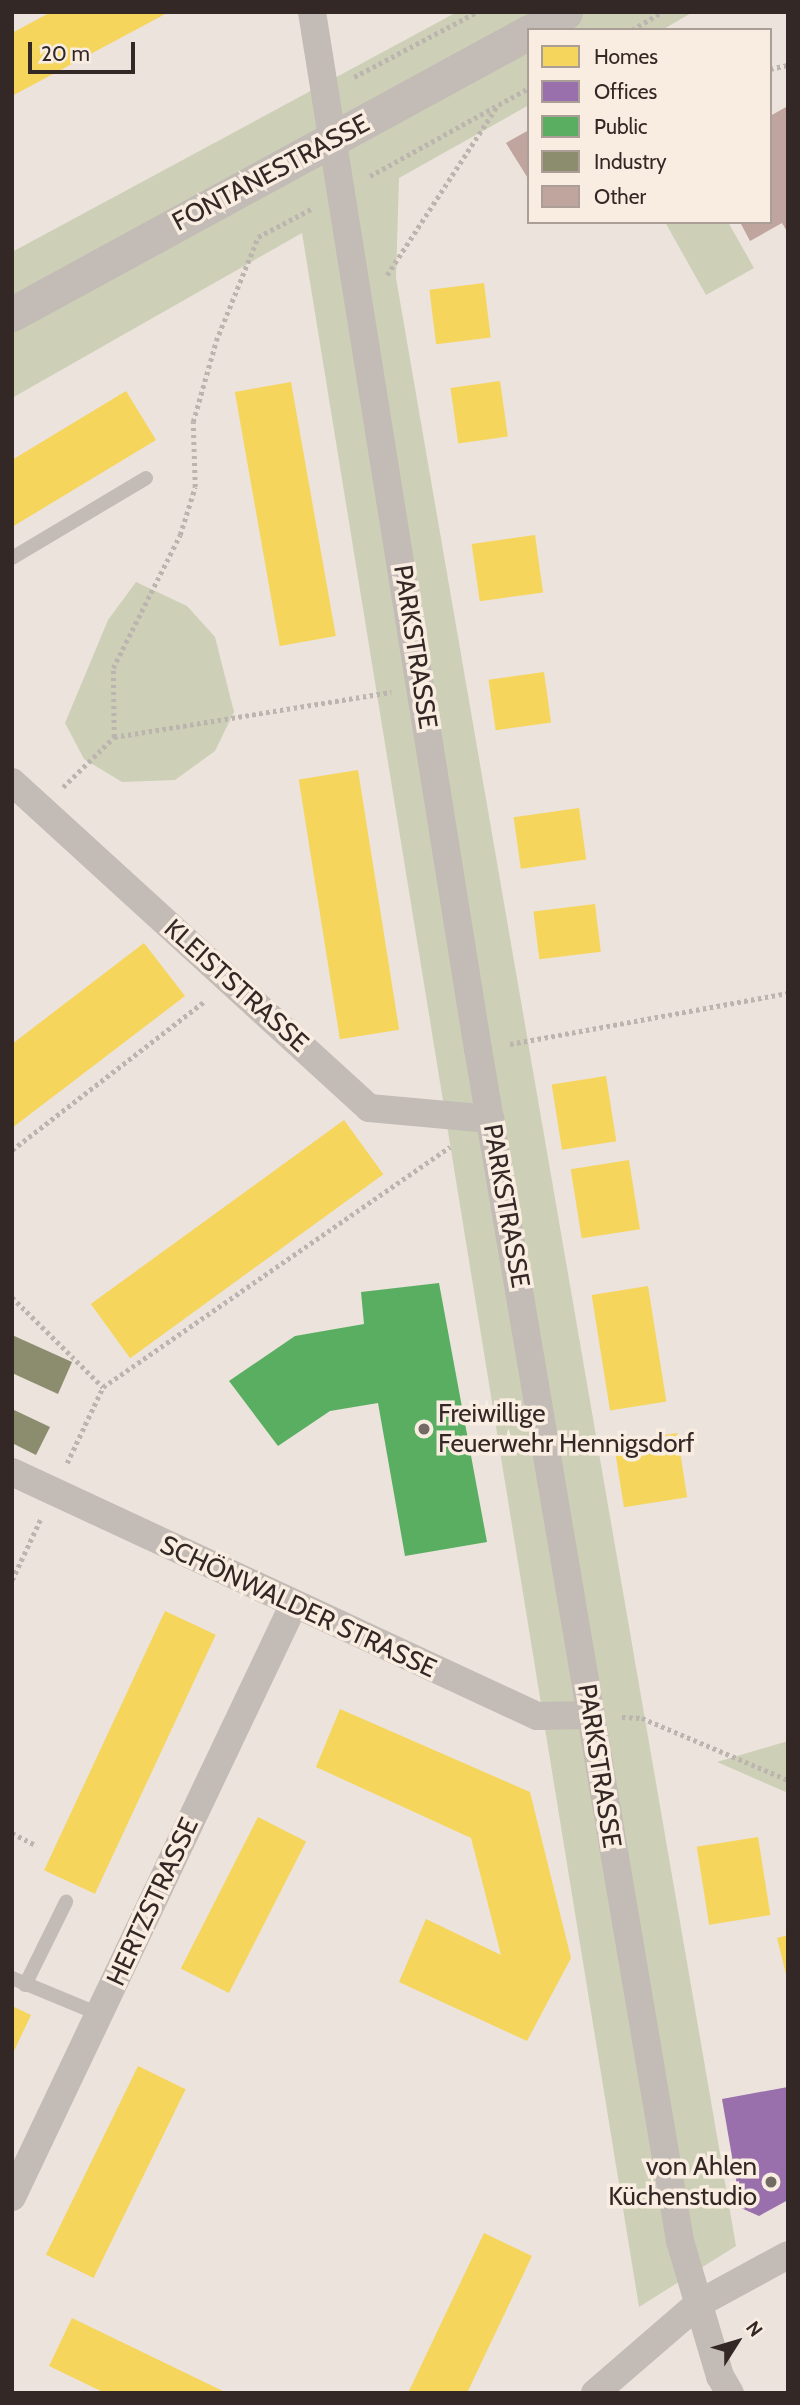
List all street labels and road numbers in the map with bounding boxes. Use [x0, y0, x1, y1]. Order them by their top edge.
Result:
street label: FONTANESTRASSE [167, 108, 375, 238]
street label: PARKSTRASSE [387, 563, 443, 731]
street label: KLEISTSTRASSE [157, 913, 315, 1059]
street label: PARKSTRASSE [476, 1122, 536, 1290]
street label: SCHÖNWALDER STRASSE [155, 1529, 441, 1685]
street label: PARKSTRASSE [571, 1682, 627, 1850]
street label: HERTZSTRASSE [100, 1813, 206, 1991]

